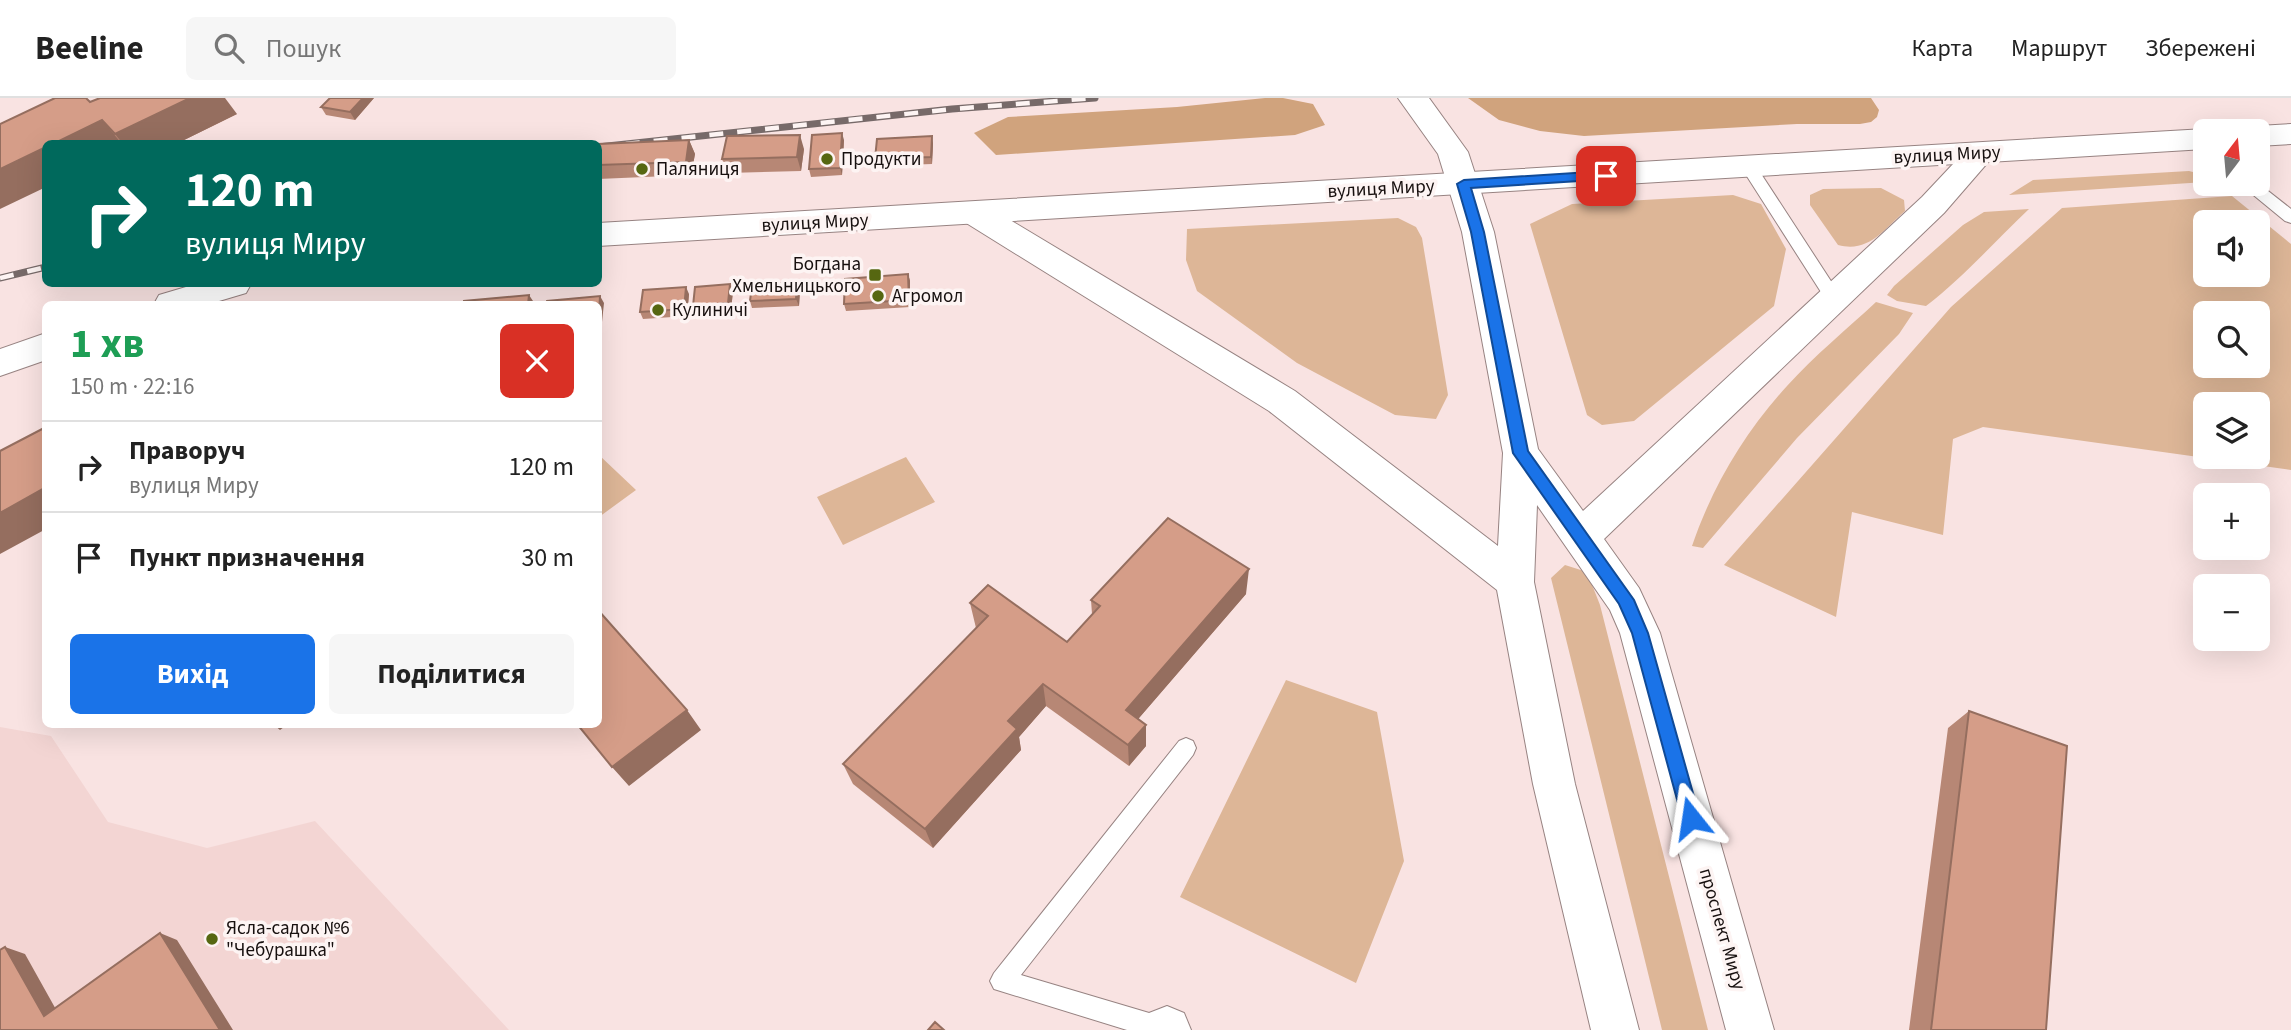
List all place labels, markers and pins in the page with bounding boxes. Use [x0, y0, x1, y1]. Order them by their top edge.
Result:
place label: Продукти [841, 146, 922, 173]
pin [1576, 146, 1636, 206]
marker: Продукти [819, 151, 835, 167]
place label: Паляниця [656, 156, 740, 183]
marker: Паляниця [634, 161, 650, 177]
place label: Богдана Хмельницького [732, 251, 861, 300]
marker: Богдана Хмельницького [867, 267, 883, 283]
place label: Агромол [892, 283, 963, 310]
marker: Агромол [870, 288, 886, 304]
place label: Кулиничі [672, 297, 748, 324]
marker: Кулиничі [650, 302, 666, 318]
place label: Ясла-садок №6 "Чебурашка" [226, 915, 350, 964]
marker: Ясла-садок №6 "Чебурашка" [204, 931, 220, 947]

